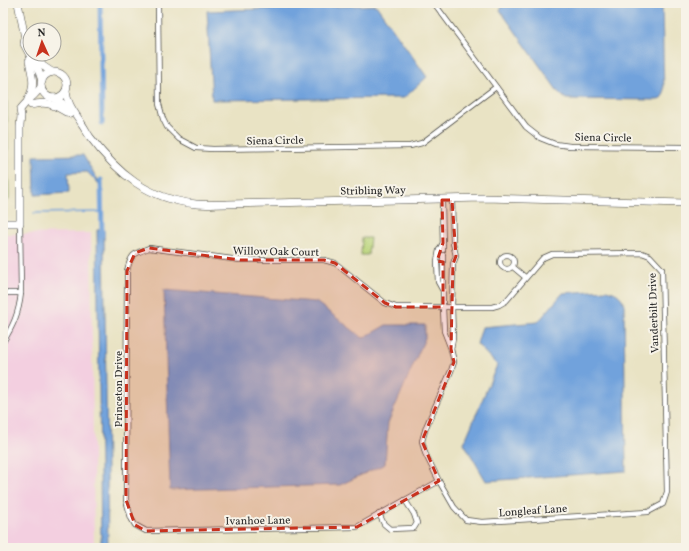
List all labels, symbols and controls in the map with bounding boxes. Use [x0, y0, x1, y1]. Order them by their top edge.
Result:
north arrow [22, 22, 62, 62]
text: N [37, 26, 46, 41]
street label: Siena Circle [574, 131, 632, 146]
street label: Siena Circle [246, 134, 304, 149]
street label: Stribling Way [340, 183, 406, 200]
street label: Willow Oak Court [233, 244, 319, 261]
street label: Vanderbilt Drive [646, 273, 663, 353]
street label: Princeton Drive [112, 351, 127, 427]
street label: Longleaf Lane [498, 502, 568, 521]
street label: Ivanhoe Lane [225, 513, 291, 530]

